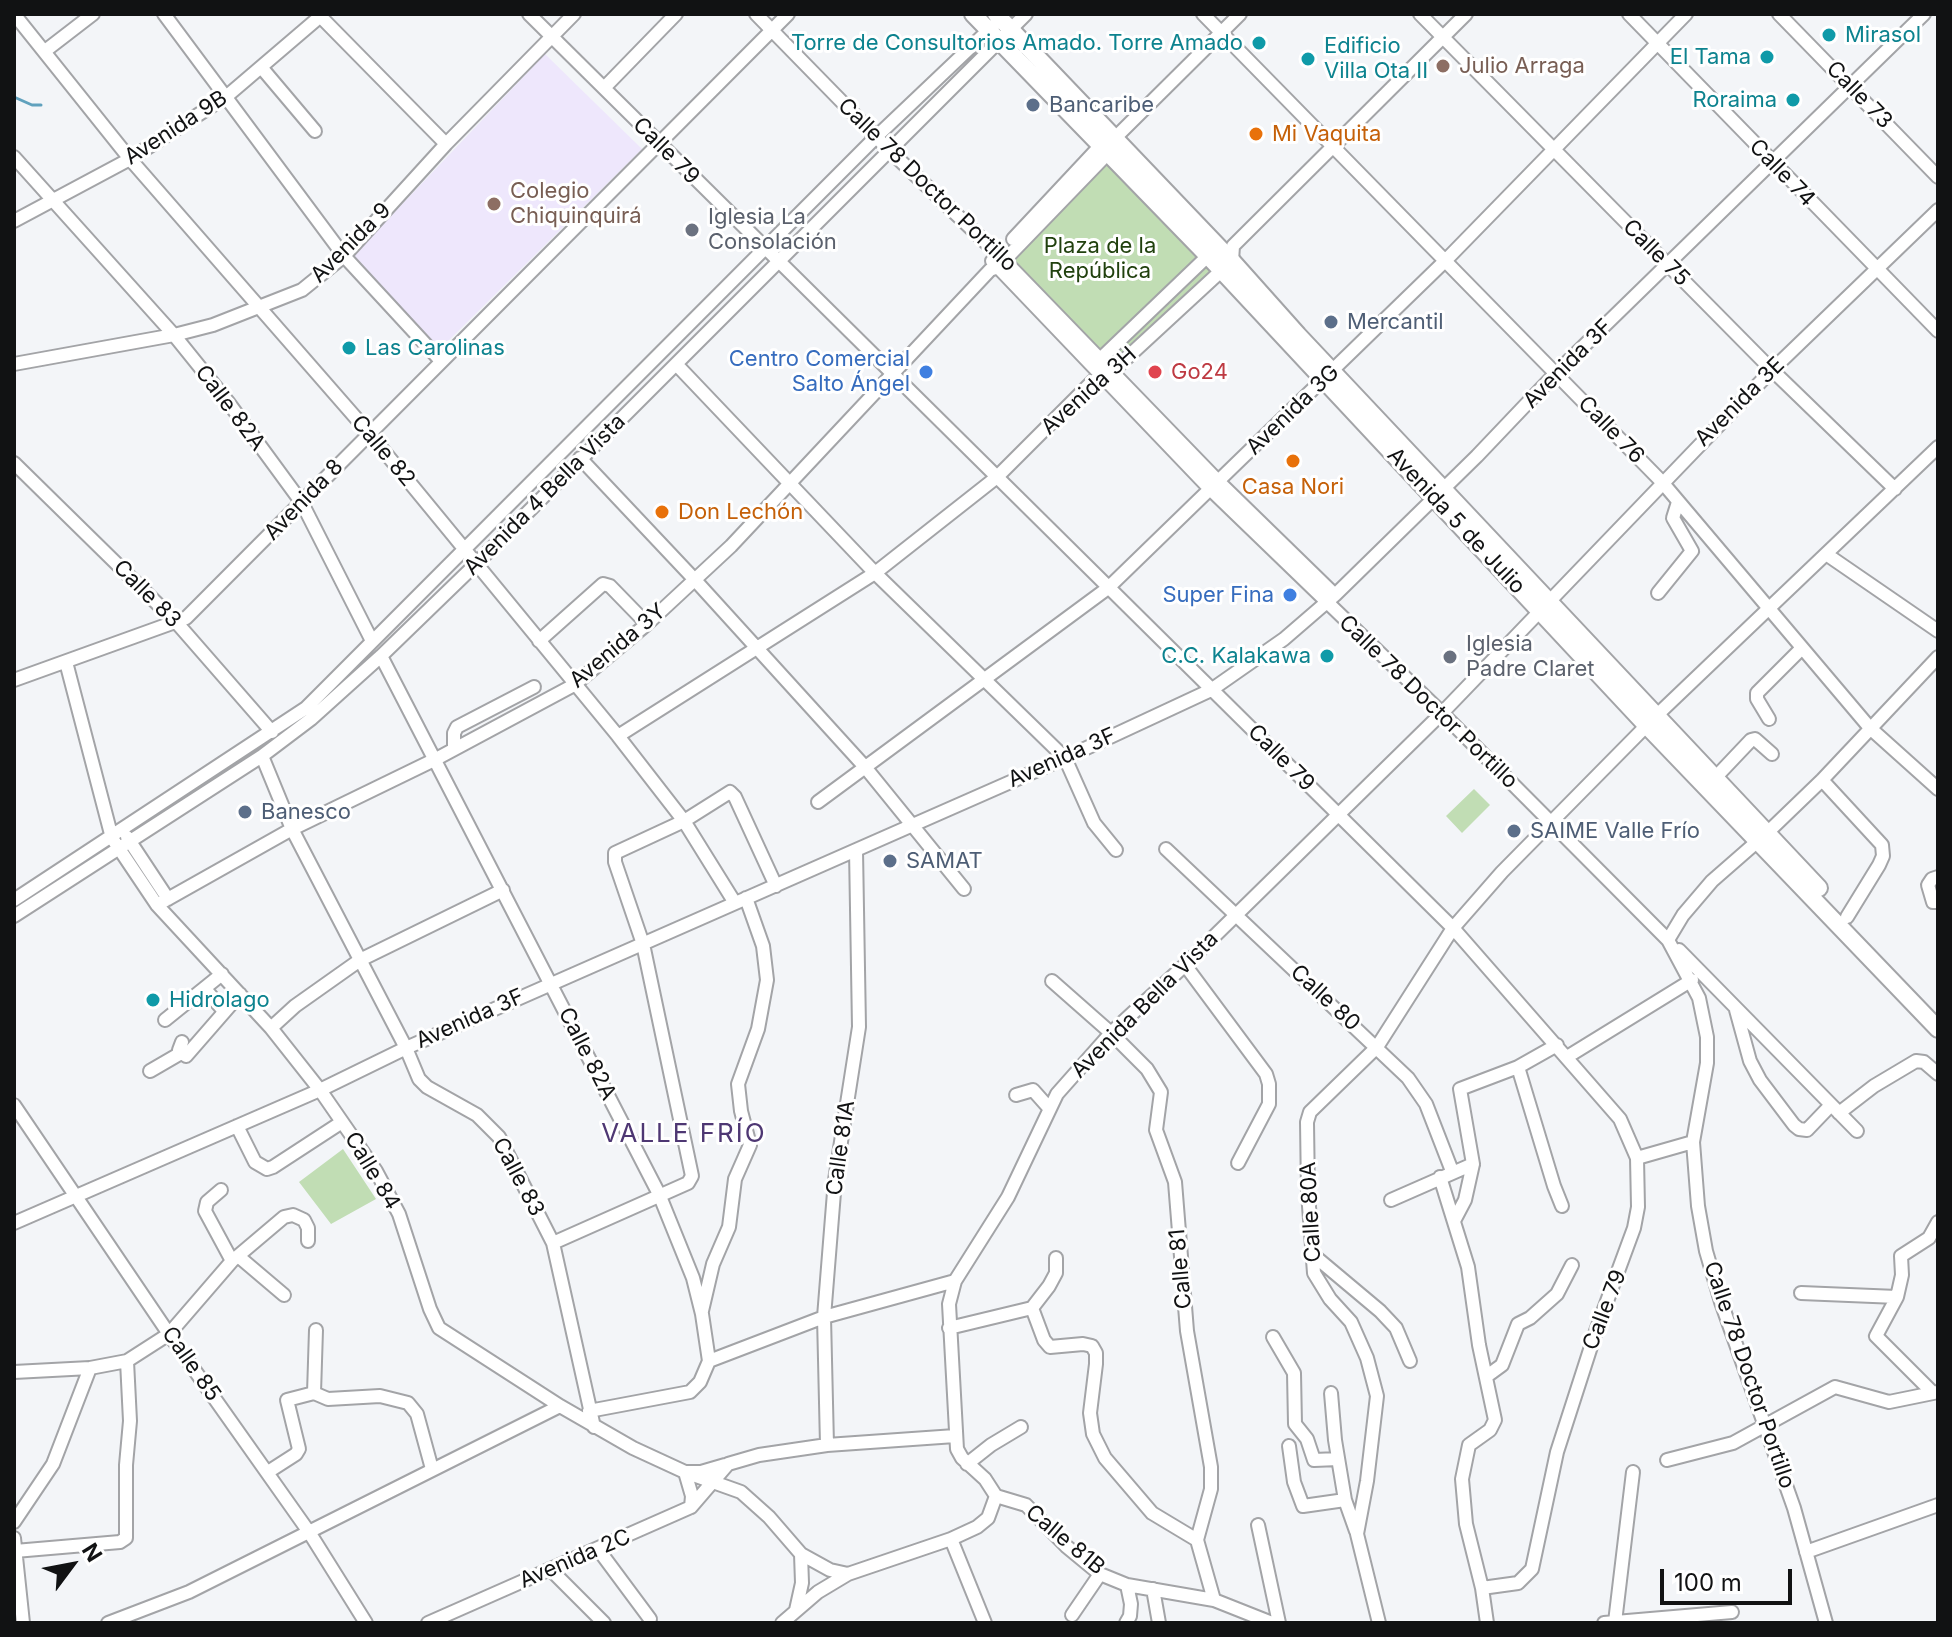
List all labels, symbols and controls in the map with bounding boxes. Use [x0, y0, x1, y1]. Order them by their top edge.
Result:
place label: Mirasol [1845, 22, 1921, 48]
marker: Mirasol [1820, 26, 1838, 44]
place label: Torre de Consultorios Amado. Torre Amado [791, 30, 1243, 56]
place label: Edificio Villa Ota II [1324, 33, 1428, 84]
marker: Torre de Consultorios Amado. Torre Amado [1250, 34, 1268, 52]
place label: El Tama [1670, 44, 1751, 70]
marker: El Tama [1758, 48, 1776, 66]
marker: Edificio Villa Ota II [1299, 50, 1317, 68]
place label: Julio Arraga [1459, 53, 1585, 79]
street label: Calle 73 [1820, 56, 1898, 134]
marker: Julio Arraga [1434, 57, 1452, 75]
street label: Avenida 9B [120, 85, 232, 171]
place label: Roraima [1692, 87, 1777, 113]
marker: Roraima [1784, 91, 1802, 109]
place label: Bancaribe [1049, 92, 1154, 118]
street label: Calle 78 Doctor Portillo [832, 93, 1022, 277]
marker: Bancaribe [1024, 96, 1042, 114]
street label: Calle 79 [627, 112, 705, 190]
place label: Mi Vaquita [1272, 121, 1381, 147]
marker: Mi Vaquita [1247, 125, 1265, 143]
street label: Calle 74 [1744, 134, 1820, 212]
place label: Colegio Chiquinquirá [510, 178, 642, 230]
marker: Colegio Chiquinquirá [485, 195, 503, 213]
street label: Avenida 9 [305, 197, 397, 289]
place label: Iglesia La Consolación [708, 204, 837, 256]
street label: Calle 75 [1617, 214, 1695, 292]
marker: Iglesia La Consolación [683, 221, 701, 239]
park label: Plaza de la República [1044, 233, 1156, 284]
place label: Mercantil [1347, 309, 1444, 335]
marker: Mercantil [1322, 313, 1340, 331]
street label: Avenida 3F [1518, 314, 1618, 414]
place label: Las Carolinas [365, 335, 505, 361]
marker: Las Carolinas [340, 339, 358, 357]
street label: Avenida 3H [1036, 341, 1142, 441]
place label: Centro Comercial Salto Ángel [729, 346, 910, 398]
street label: Avenida 3E [1690, 352, 1790, 452]
place label: Go24 [1171, 359, 1228, 385]
street label: Avenida 3G [1241, 359, 1345, 461]
street label: Calle 82A [189, 360, 271, 456]
marker: Centro Comercial Salto Ángel [917, 363, 935, 381]
marker: Go24 [1146, 363, 1164, 381]
street label: Calle 76 [1572, 391, 1650, 469]
street label: Avenida 4 Bella Vista [459, 409, 631, 581]
street label: Calle 82 [346, 410, 420, 492]
street label: Avenida 5 de Julio [1381, 442, 1531, 600]
marker: Casa Nori [1284, 452, 1302, 470]
street label: Avenida 8 [259, 454, 349, 546]
place label: Casa Nori [1242, 474, 1344, 500]
place label: Don Lechón [678, 499, 803, 525]
marker: Don Lechón [653, 503, 671, 521]
street label: Calle 83 [108, 555, 186, 633]
place label: Super Fina [1162, 582, 1274, 608]
marker: Super Fina [1281, 586, 1299, 604]
street label: Avenida 3Y [565, 598, 671, 694]
street label: Calle 78 Doctor Portillo [1333, 610, 1523, 794]
place label: Iglesia Padre Claret [1466, 631, 1594, 682]
place label: C.C. Kalakawa [1161, 643, 1311, 669]
marker: C.C. Kalakawa [1318, 647, 1336, 665]
marker: Iglesia Padre Claret [1441, 648, 1459, 666]
street label: Calle 79 [1242, 719, 1320, 797]
street label: Avenida 3F [1004, 722, 1120, 794]
place label: Banesco [261, 799, 351, 825]
marker: Banesco [236, 803, 254, 821]
place label: SAIME Valle Frío [1530, 818, 1700, 844]
marker: SAIME Valle Frío [1505, 822, 1523, 840]
place label: SAMAT [906, 848, 983, 874]
marker: SAMAT [881, 852, 899, 870]
street label: Avenida Bella Vista [1066, 926, 1224, 1084]
street label: Calle 80 [1285, 959, 1365, 1037]
street label: Avenida 3F [412, 983, 528, 1055]
place label: Hidrolago [169, 987, 270, 1013]
marker: Hidrolago [144, 991, 162, 1009]
street label: Calle 82A [552, 1003, 622, 1105]
street label: Calle 81A [821, 1099, 861, 1197]
district label: VALLE FRÍO [601, 1118, 767, 1150]
street label: Calle 84 [339, 1127, 405, 1215]
street label: Calle 83 [486, 1133, 550, 1221]
street label: Calle 80A [1295, 1161, 1327, 1263]
street label: Calle 81 [1164, 1228, 1198, 1310]
street label: Calle 78 Doctor Portillo [1698, 1258, 1800, 1492]
street label: Calle 79 [1578, 1266, 1632, 1354]
street label: Calle 85 [156, 1322, 226, 1406]
street label: Calle 81B [1020, 1499, 1110, 1581]
street label: Avenida 2C [515, 1524, 635, 1594]
north arrow [32, 1525, 112, 1605]
text: N [77, 1538, 108, 1566]
scale bar [1664, 1553, 1796, 1603]
text: 100 m [1674, 1568, 1742, 1597]

